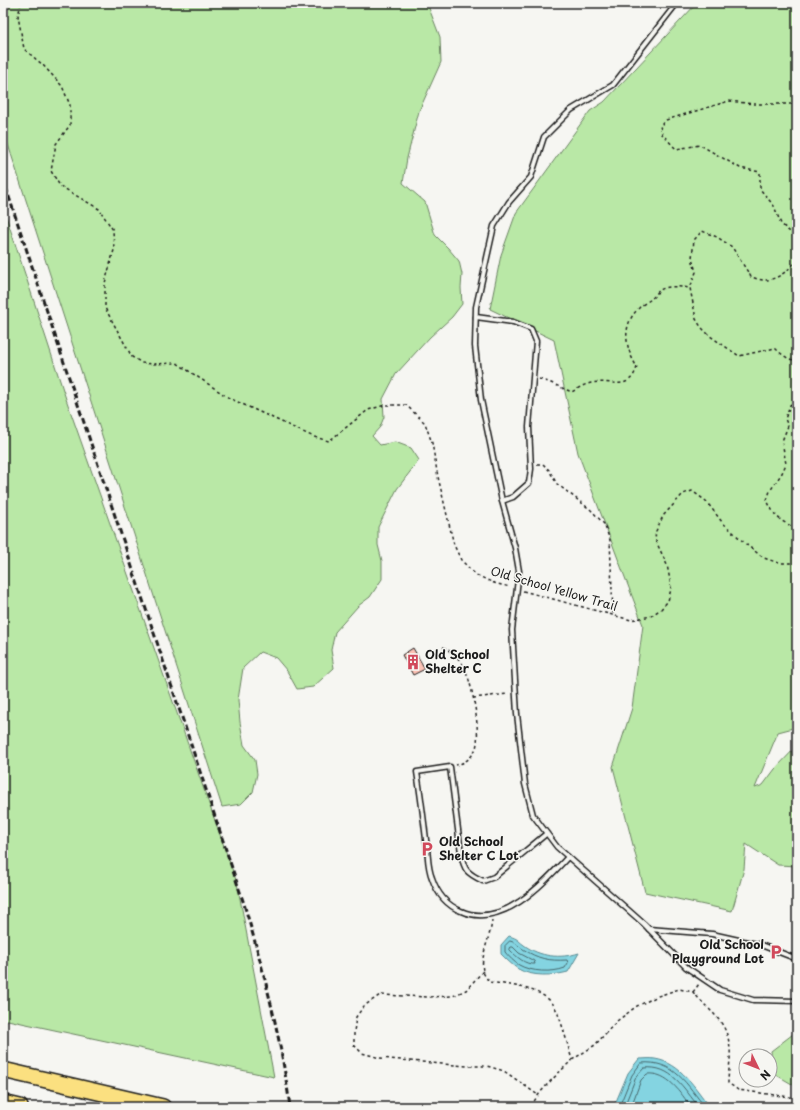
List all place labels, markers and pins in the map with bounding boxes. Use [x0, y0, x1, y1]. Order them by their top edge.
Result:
place label: Old School Shelter C [425, 645, 490, 677]
building icon: Old School Shelter C [404, 653, 422, 671]
place label: Old School Shelter C Lot [439, 832, 519, 864]
parking icon: Old School Shelter C Lot [418, 840, 436, 858]
place label: Old School Playground Lot [672, 935, 764, 967]
parking icon: Old School Playground Lot [767, 943, 785, 961]

